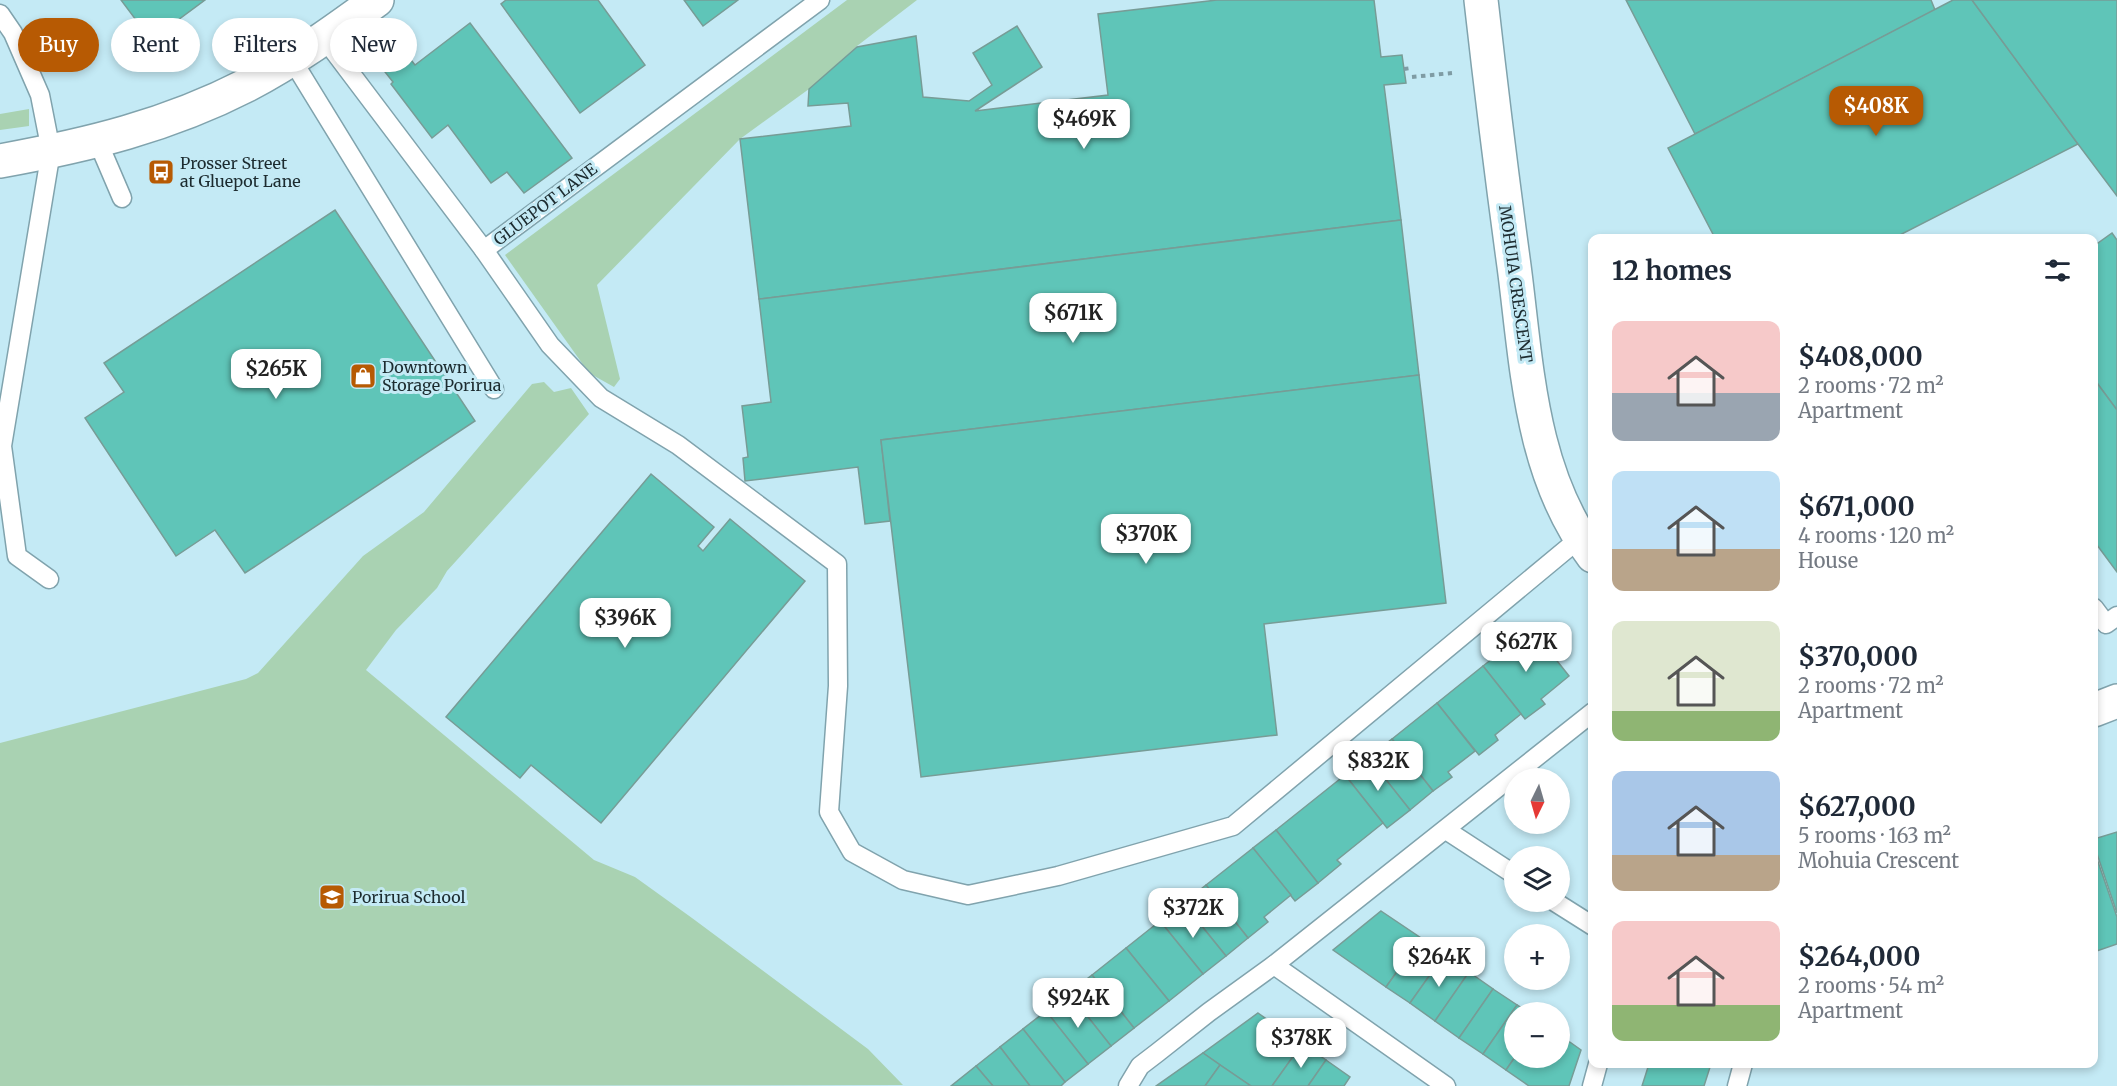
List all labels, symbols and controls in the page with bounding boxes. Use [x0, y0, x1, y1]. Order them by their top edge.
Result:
chip: Buy [18, 18, 99, 72]
chip: Rent [111, 18, 200, 72]
chip: Filters [212, 18, 318, 72]
chip: New [330, 18, 417, 72]
pin: $408K [1834, 86, 1918, 137]
text: $408K [1843, 93, 1909, 118]
pin: $469K [1042, 99, 1126, 150]
text: $469K [1052, 106, 1116, 131]
place label: Prosser Street at Gluepot Lane [180, 153, 301, 191]
bus stop icon: Prosser Street at Gluepot Lane [146, 157, 176, 187]
street label: GLUEPOT LANE [489, 158, 601, 249]
street label: MOHUIA CRESCENT [1495, 204, 1537, 364]
text: 12 homes [1612, 254, 1732, 287]
icon: filters [2041, 254, 2074, 287]
pin: $671K [1031, 293, 1115, 344]
text: $671K [1043, 300, 1103, 325]
text: $408,000 [1798, 340, 1923, 373]
icon: home [1660, 345, 1732, 417]
pin: $265K [234, 349, 318, 400]
text: $265K [245, 356, 307, 381]
place label: Downtown Storage Porirua [382, 357, 502, 395]
shop icon: Downtown Storage Porirua [348, 361, 378, 391]
text: 2 rooms · 72 m² [1798, 373, 1944, 398]
text: Apartment [1798, 398, 1903, 423]
text: $671,000 [1798, 490, 1915, 523]
icon: home [1660, 495, 1732, 567]
pin: $370K [1104, 514, 1188, 565]
text: $370K [1115, 521, 1177, 546]
text: 4 rooms · 120 m² [1798, 523, 1954, 548]
text: House [1798, 548, 1858, 573]
pin: $396K [583, 598, 667, 649]
text: $396K [594, 605, 656, 630]
pin: $627K [1484, 622, 1568, 673]
text: $627K [1495, 629, 1557, 654]
text: $370,000 [1798, 640, 1918, 673]
icon: home [1660, 645, 1732, 717]
text: 2 rooms · 72 m² [1798, 673, 1944, 698]
text: Apartment [1798, 698, 1903, 723]
pin: $832K [1336, 741, 1420, 792]
text: $832K [1347, 748, 1409, 773]
north arrow [1504, 768, 1570, 834]
map controls [1504, 768, 1570, 1068]
text: $627,000 [1798, 790, 1916, 823]
icon: home [1660, 795, 1732, 867]
text: 5 rooms · 163 m² [1798, 823, 1951, 848]
button: layers [1504, 846, 1570, 912]
text: Mohuia Crescent [1798, 848, 1959, 873]
school or university icon: Porirua School [317, 882, 347, 912]
place label: Porirua School [352, 887, 465, 907]
pin: $372K [1151, 888, 1235, 939]
text: $372K [1162, 895, 1224, 920]
button: + [1504, 924, 1570, 990]
pin: $264K [1397, 937, 1481, 988]
text: $264,000 [1798, 940, 1920, 973]
text: $264K [1407, 944, 1471, 969]
icon: home [1660, 945, 1732, 1017]
text: 2 rooms · 54 m² [1798, 973, 1944, 998]
pin: $924K [1036, 978, 1120, 1029]
text: $924K [1047, 985, 1109, 1010]
text: Apartment [1798, 998, 1903, 1023]
button: − [1504, 1002, 1570, 1068]
pin: $378K [1259, 1018, 1343, 1069]
text: $378K [1270, 1025, 1332, 1050]

